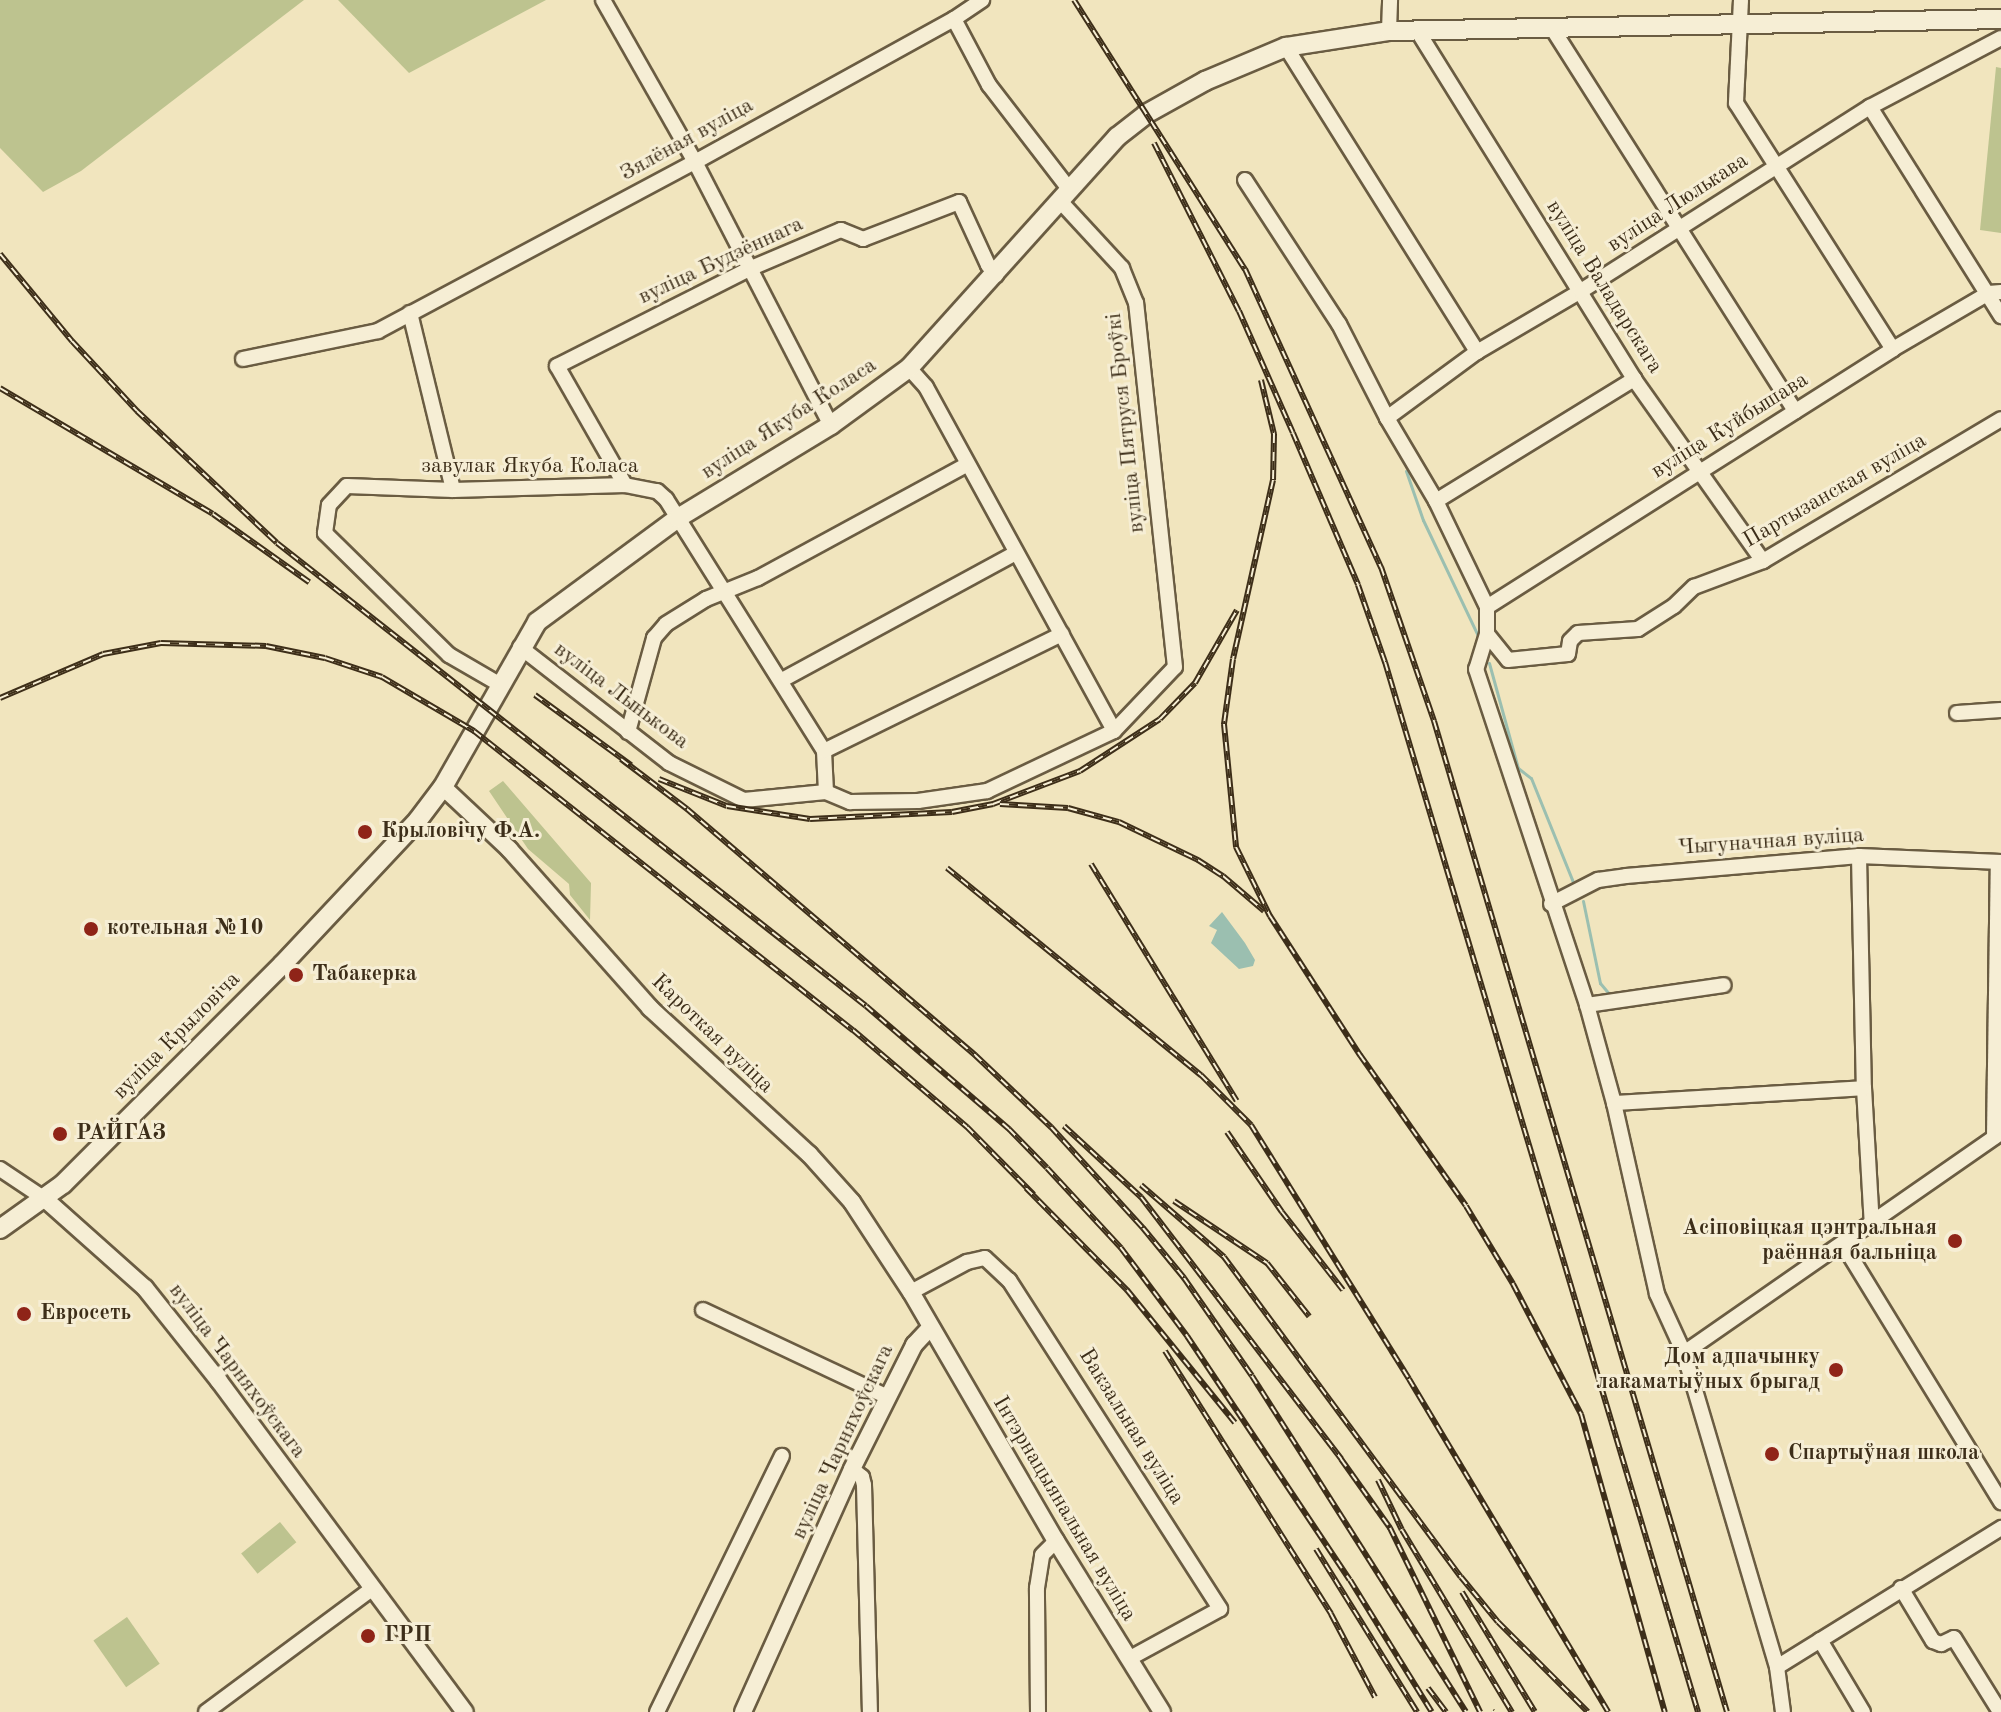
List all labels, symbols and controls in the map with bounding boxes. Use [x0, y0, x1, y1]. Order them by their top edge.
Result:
street label: Зялёная вуліца [616, 93, 758, 187]
street label: вуліца Люлькава [1603, 148, 1753, 258]
street label: вуліца Валадарскага [1540, 195, 1668, 379]
street label: вуліца Будзённага [635, 211, 807, 311]
street label: вуліца Пятруся Броўкі [1101, 312, 1151, 534]
street label: вуліца Якуба Коласа [696, 352, 882, 486]
street label: вуліца Куйбышава [1647, 367, 1813, 485]
street label: Партызанская вуліца [1739, 428, 1931, 554]
street label: завулак Якуба Коласа [421, 454, 639, 480]
street label: вуліца Лынькова [548, 637, 694, 755]
place label: Крыловічу Ф.А. [381, 819, 540, 845]
street label: Чыгуначная вуліца [1677, 822, 1865, 862]
marker: Крыловічу Ф.А. [356, 823, 374, 841]
place label: котельная №10 [107, 916, 263, 942]
marker: котельная №10 [82, 920, 100, 938]
place label: Табакерка [312, 962, 417, 988]
marker: Табакерка [287, 966, 305, 984]
street label: вуліца Крыловіча [108, 967, 246, 1105]
street label: Кароткая вуліца [645, 969, 779, 1099]
place label: РАЙГАЗ [76, 1121, 166, 1147]
marker: РАЙГАЗ [51, 1125, 69, 1143]
place label: Асіповіцкая цэнтральная раённая бальніца [1682, 1215, 1937, 1266]
marker: Асіповіцкая цэнтральная раённая бальніца [1944, 1230, 1966, 1252]
street label: вуліца Чарняхоўскага [163, 1278, 311, 1464]
place label: Евросеть [40, 1301, 131, 1327]
marker: Евросеть [15, 1305, 33, 1323]
street label: вуліца Чарняхоўскага [786, 1340, 900, 1544]
street label: Вакзальная вуліца [1072, 1344, 1190, 1510]
place label: Дом адпачынку лакаматыўных брыгад [1597, 1344, 1820, 1396]
marker: Дом адпачынку лакаматыўных брыгад [1827, 1361, 1845, 1379]
street label: Інтэрнацыянальная вуліца [986, 1392, 1142, 1626]
place label: Спартыўная школа [1788, 1441, 1979, 1467]
marker: Спартыўная школа [1763, 1445, 1781, 1463]
place label: ГРП [384, 1623, 432, 1649]
marker: ГРП [359, 1627, 377, 1645]

